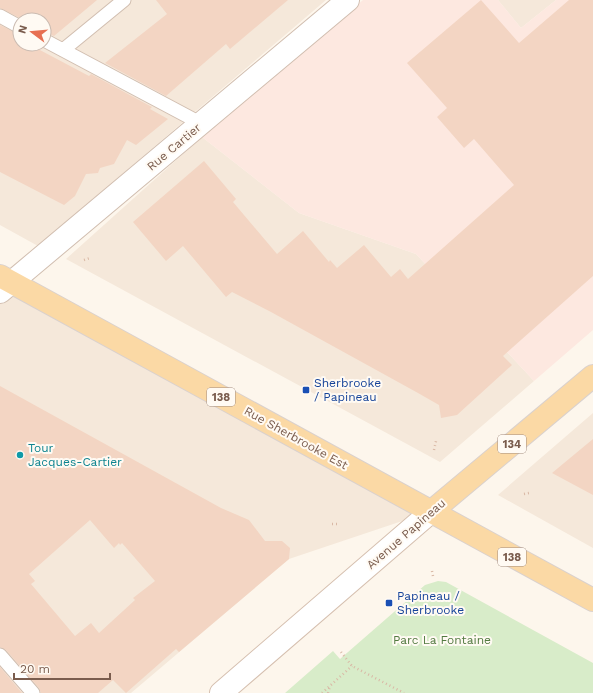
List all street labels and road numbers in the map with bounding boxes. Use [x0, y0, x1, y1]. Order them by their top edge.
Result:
street label: Rue Cartier [144, 120, 204, 174]
road number: 138 [207, 388, 235, 406]
street label: Rue Sherbrooke Est [242, 404, 350, 472]
road number: 134 [498, 435, 526, 453]
street label: Avenue Papineau [364, 496, 448, 572]
road number: 138 [498, 548, 526, 566]

